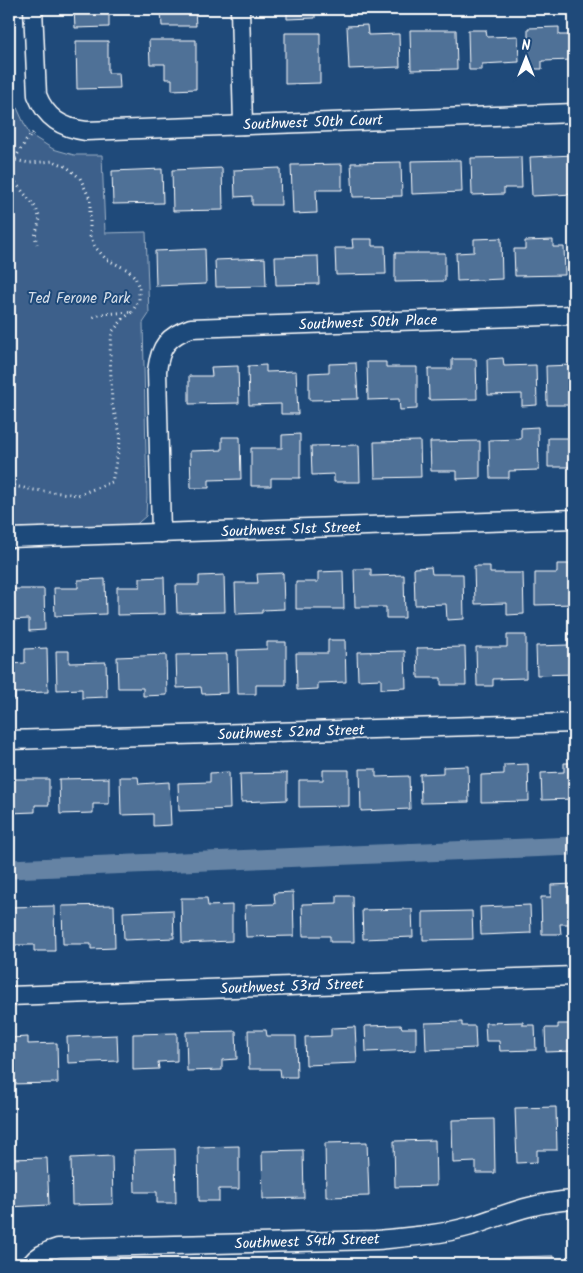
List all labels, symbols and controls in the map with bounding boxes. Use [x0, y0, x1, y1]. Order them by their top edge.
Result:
north arrow [500, 32, 550, 82]
text: N [522, 35, 531, 57]
street label: Southwest 50th Court [243, 109, 384, 137]
park label: Ted Ferone Park [28, 287, 131, 311]
street label: Southwest 50th Place [298, 309, 438, 337]
street label: Southwest 51st Street [221, 516, 362, 544]
street label: Southwest 52nd Street [217, 718, 365, 748]
street label: Southwest 53rd Street [220, 972, 365, 1002]
street label: Southwest 54th Street [234, 1227, 380, 1257]

